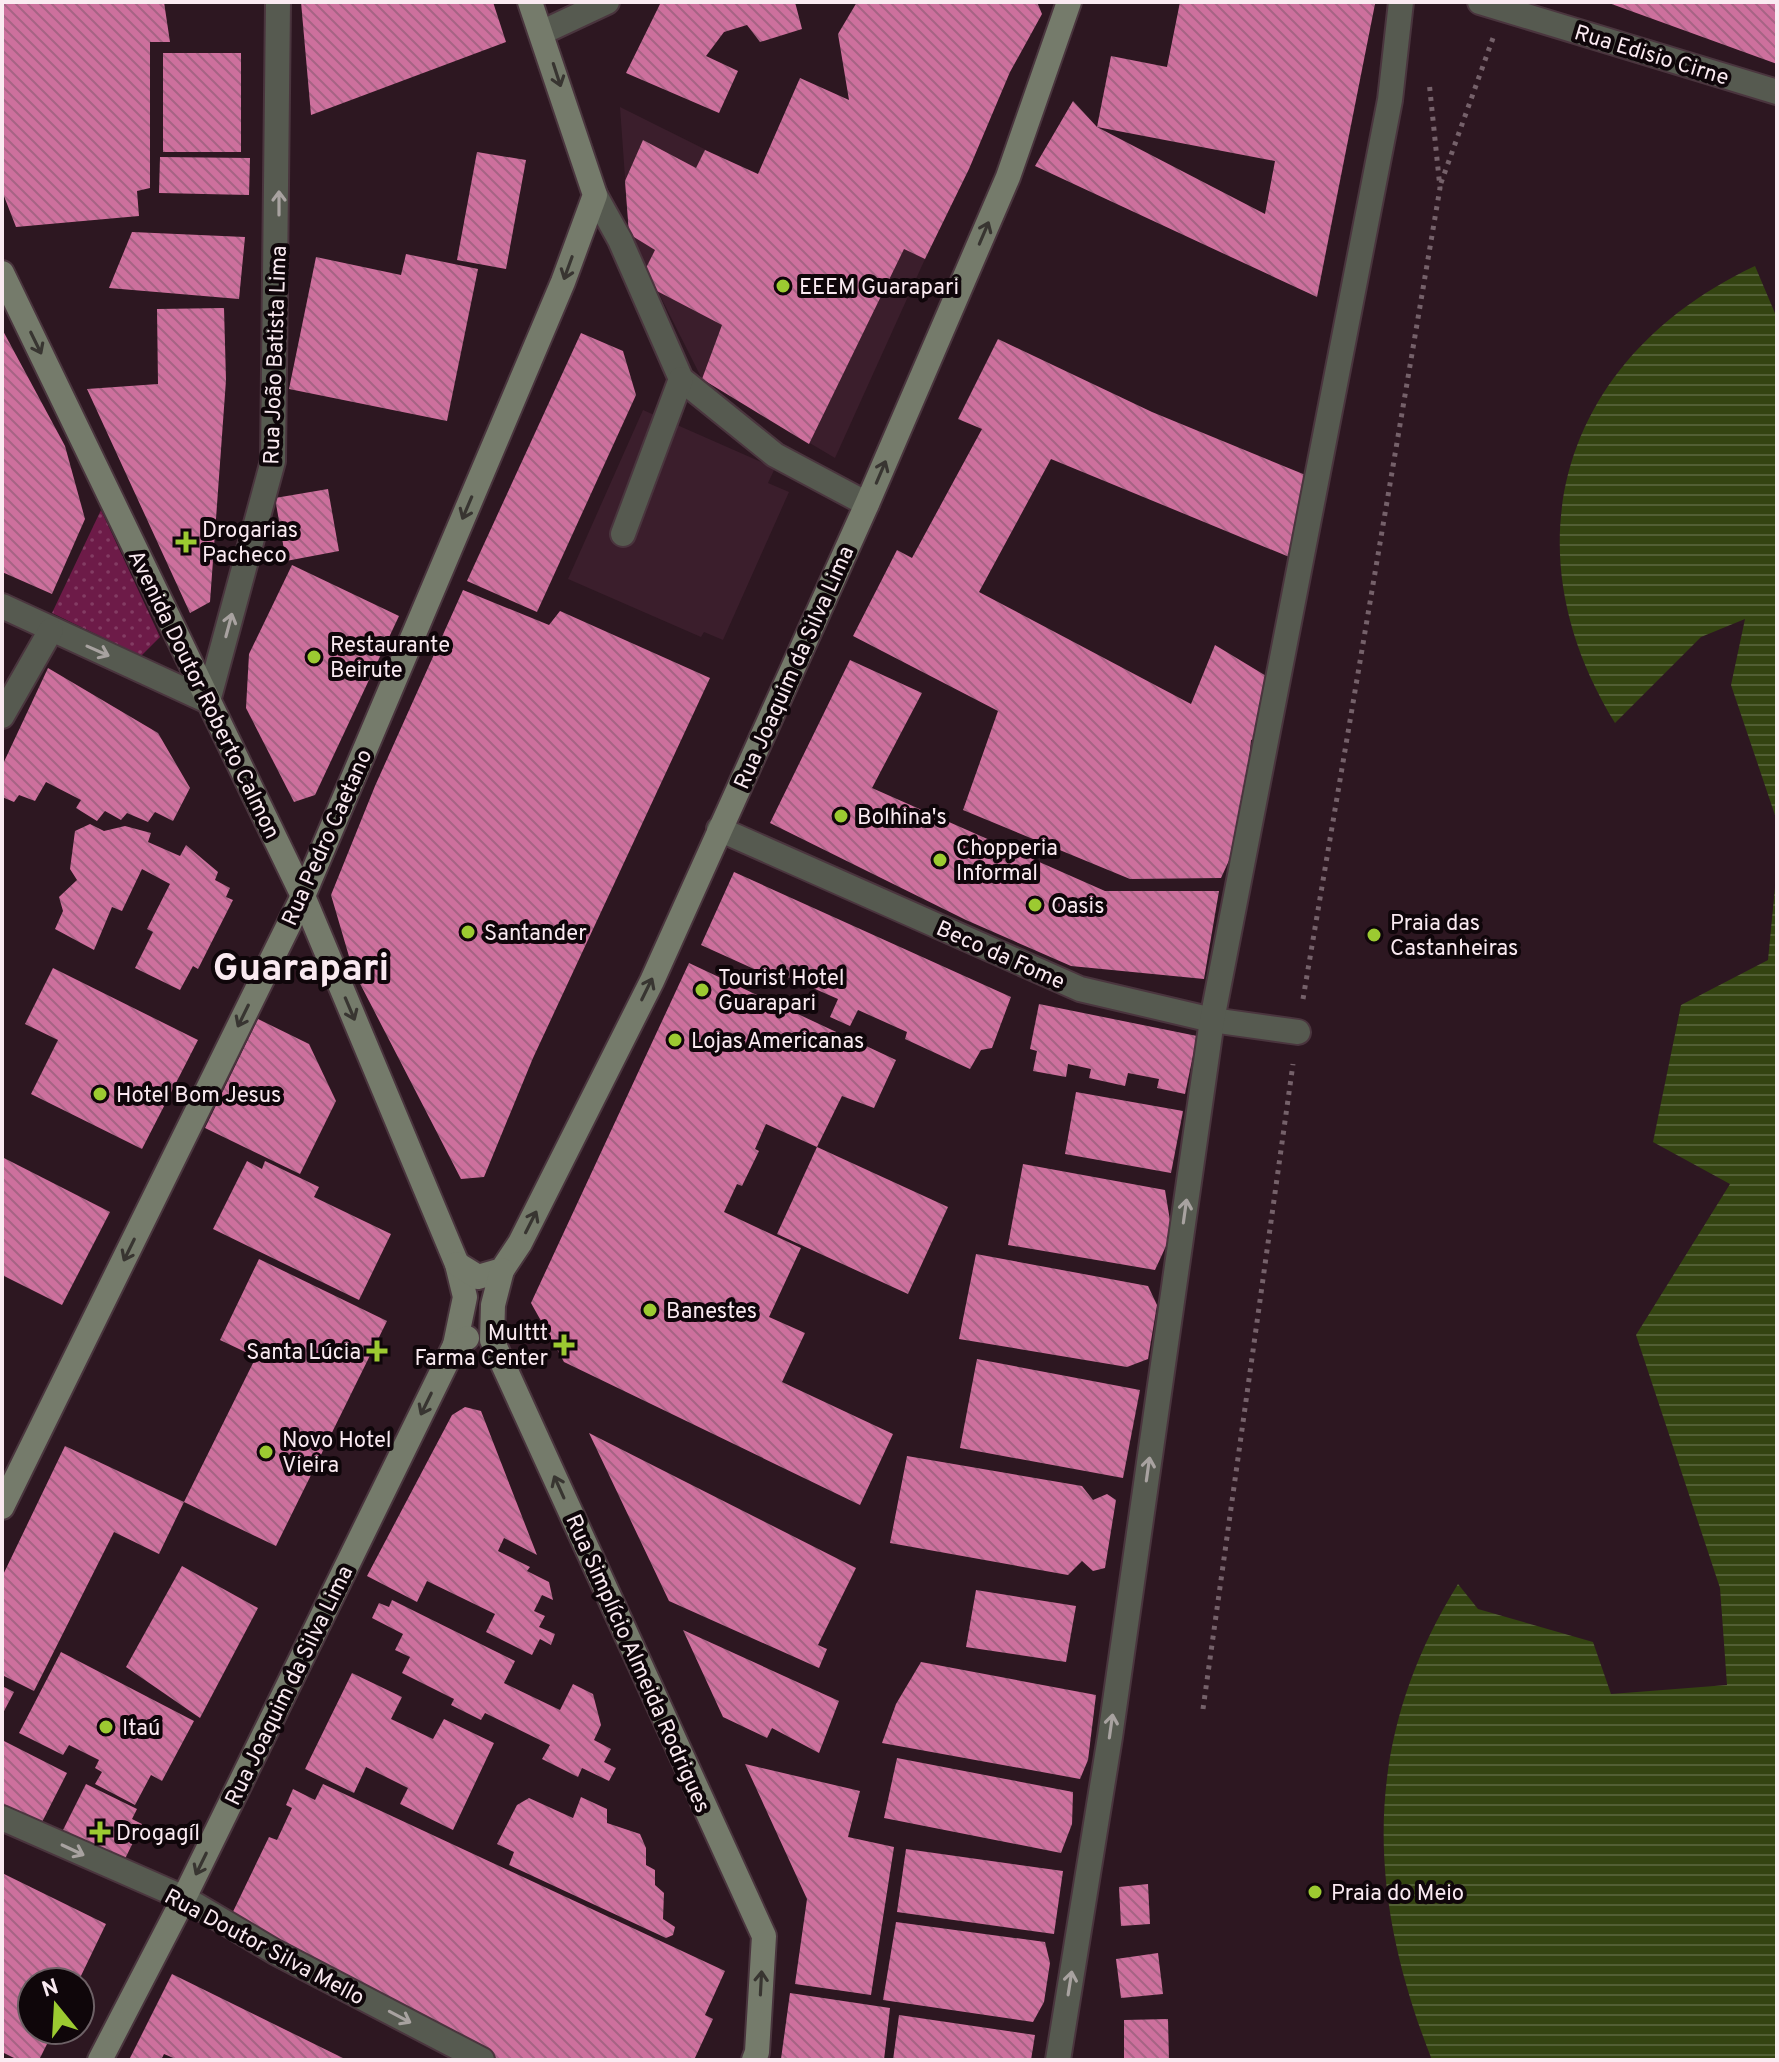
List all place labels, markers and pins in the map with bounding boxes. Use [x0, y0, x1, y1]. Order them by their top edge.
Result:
place label: EEEM Guarapari [799, 275, 959, 302]
marker: EEEM Guarapari [774, 277, 792, 295]
place label: Drogarias Pacheco [202, 518, 298, 570]
marker: Drogarias Pacheco [177, 533, 195, 551]
place label: Restaurante Beirute [330, 633, 450, 685]
marker: Restaurante Beirute [305, 648, 323, 666]
place label: Bolhina's [857, 805, 947, 832]
marker: Bolhina's [832, 807, 850, 825]
place label: Chopperia Informal [956, 836, 1058, 888]
marker: Chopperia Informal [931, 851, 949, 869]
place label: Oasis [1051, 894, 1104, 921]
marker: Oasis [1026, 896, 1044, 914]
place label: Praia das Castanheiras [1390, 911, 1518, 963]
place label: Santander [484, 921, 587, 948]
marker: Santander [459, 923, 477, 941]
marker: Praia das Castanheiras [1365, 926, 1383, 944]
place label: Tourist Hotel Guarapari [718, 966, 844, 1018]
marker: Tourist Hotel Guarapari [693, 981, 711, 999]
place label: Lojas Americanas [691, 1029, 864, 1056]
marker: Lojas Americanas [666, 1031, 684, 1049]
place label: Hotel Bom Jesus [116, 1083, 281, 1110]
marker: Hotel Bom Jesus [91, 1085, 109, 1103]
place label: Banestes [666, 1299, 757, 1326]
marker: Banestes [641, 1301, 659, 1319]
place label: Multtt Farma Center [414, 1321, 548, 1373]
marker: Multtt Farma Center [555, 1336, 573, 1354]
place label: Santa Lúcia [246, 1340, 361, 1367]
marker: Santa Lúcia [368, 1342, 386, 1360]
place label: Novo Hotel Vieira [282, 1428, 392, 1480]
marker: Novo Hotel Vieira [257, 1443, 275, 1461]
place label: Itaú [122, 1716, 160, 1743]
marker: Itaú [97, 1718, 115, 1736]
place label: Drogagíl [116, 1821, 200, 1848]
marker: Drogagíl [91, 1823, 109, 1841]
place label: Praia do Meio [1331, 1881, 1464, 1908]
marker: Praia do Meio [1306, 1883, 1324, 1901]

